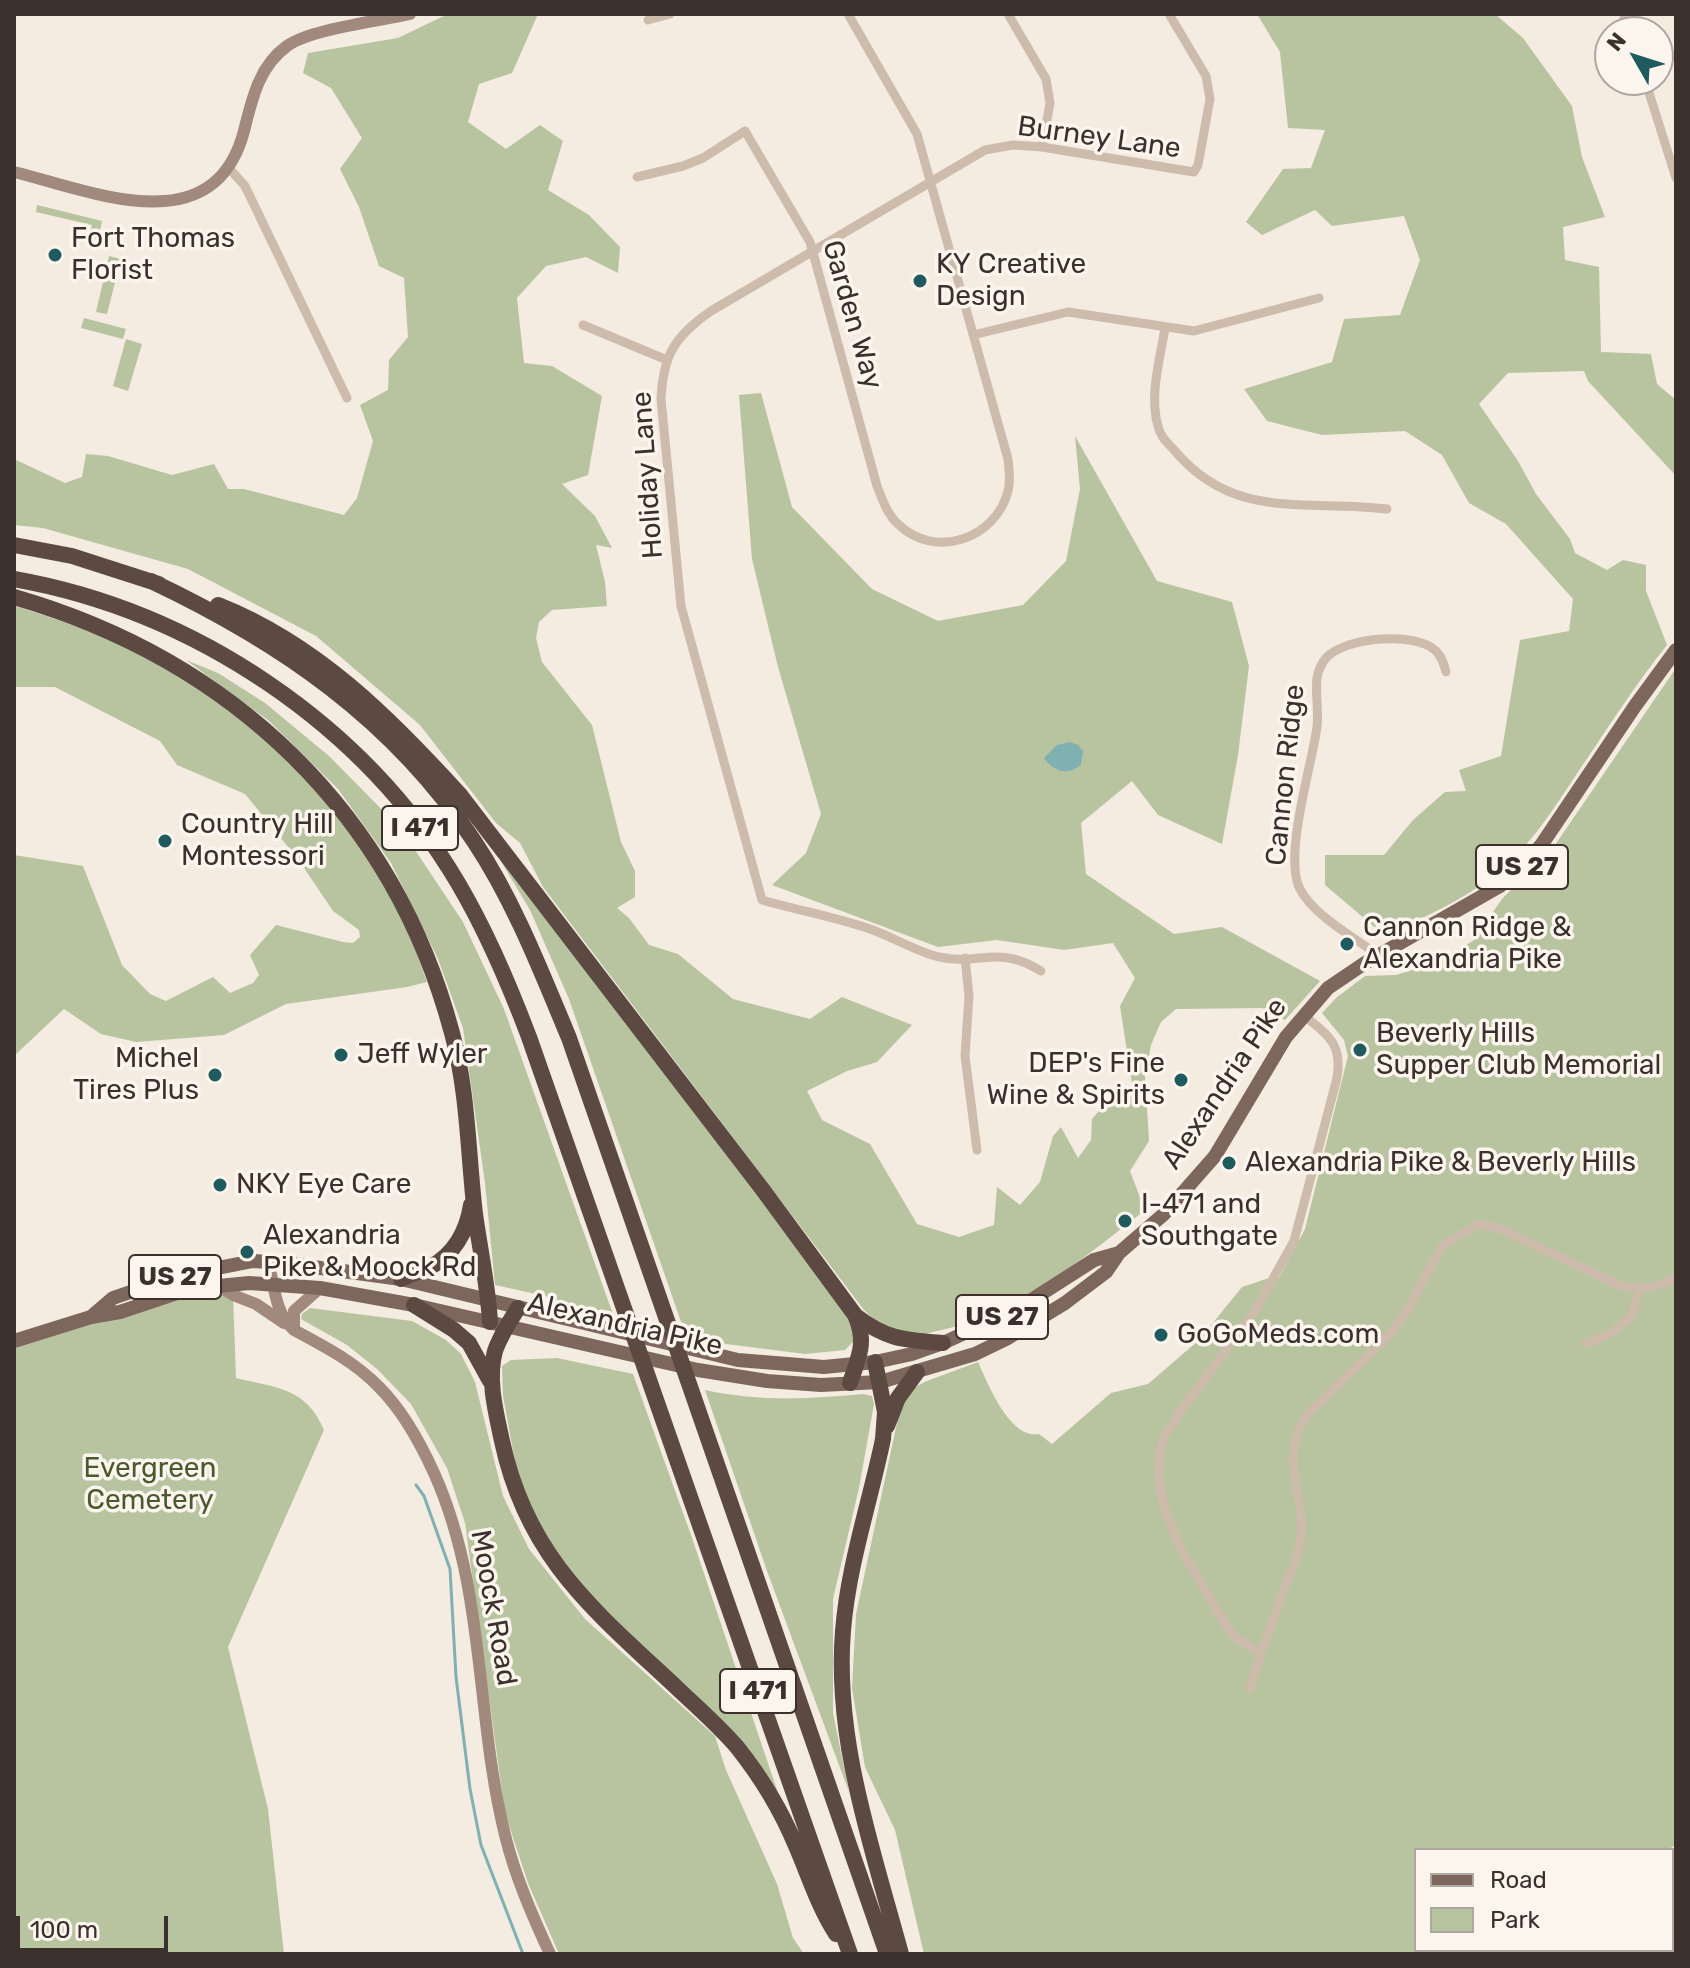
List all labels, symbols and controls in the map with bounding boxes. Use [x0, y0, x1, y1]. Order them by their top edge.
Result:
north arrow [1594, 16, 1674, 96]
text: N [1601, 27, 1632, 56]
street label: Burney Lane [1015, 110, 1183, 166]
place label: Fort Thomas Florist [71, 222, 235, 288]
street label: Garden Way [815, 237, 889, 393]
marker: Fort Thomas Florist [46, 246, 64, 264]
place label: KY Creative Design [936, 248, 1086, 314]
marker: KY Creative Design [911, 272, 929, 290]
street label: Holiday Lane [625, 390, 671, 560]
street label: Cannon Ridge [1260, 683, 1312, 867]
road number: I 471 [382, 806, 458, 850]
place label: Country Hill Montessori [181, 808, 334, 874]
marker: Country Hill Montessori [156, 832, 174, 850]
road number: US 27 [1476, 845, 1568, 889]
place label: Cannon Ridge & Alexandria Pike [1363, 911, 1571, 977]
marker: Cannon Ridge & Alexandria Pike [1338, 935, 1356, 953]
street label: Alexandria Pike [1155, 992, 1295, 1176]
place label: Beverly Hills Supper Club Memorial [1376, 1017, 1661, 1083]
place label: Jeff Wyler [357, 1038, 488, 1072]
marker: Beverly Hills Supper Club Memorial [1351, 1041, 1369, 1059]
place label: Michel Tires Plus [73, 1042, 199, 1108]
marker: Jeff Wyler [332, 1046, 350, 1064]
place label: DEP's Fine Wine & Spirits [986, 1047, 1165, 1113]
marker: Michel Tires Plus [206, 1066, 224, 1084]
marker: DEP's Fine Wine & Spirits [1172, 1071, 1190, 1089]
place label: Alexandria Pike & Beverly Hills [1245, 1146, 1636, 1180]
marker: Alexandria Pike & Beverly Hills [1220, 1154, 1238, 1172]
place label: NKY Eye Care [236, 1168, 411, 1202]
marker: NKY Eye Care [211, 1176, 229, 1194]
place label: I-471 and Southgate [1141, 1188, 1278, 1254]
marker: I-471 and Southgate [1116, 1212, 1134, 1230]
place label: Alexandria Pike & Moock Rd [263, 1219, 476, 1285]
marker: Alexandria Pike & Moock Rd [238, 1243, 256, 1261]
road number: US 27 [129, 1255, 221, 1299]
street label: Alexandria Pike [524, 1286, 726, 1364]
road number: US 27 [956, 1295, 1048, 1339]
place label: GoGoMeds.com [1177, 1318, 1379, 1352]
marker: GoGoMeds.com [1152, 1326, 1170, 1344]
park label: Evergreen Cemetery [84, 1452, 216, 1518]
street label: Moock Road [463, 1528, 523, 1688]
road number: I 471 [720, 1669, 796, 1713]
legend [1414, 1848, 1674, 1952]
text: Road [1490, 1866, 1547, 1894]
scale bar [20, 1900, 172, 1950]
text: Park [1490, 1906, 1540, 1934]
text: 100 m [30, 1916, 98, 1944]

